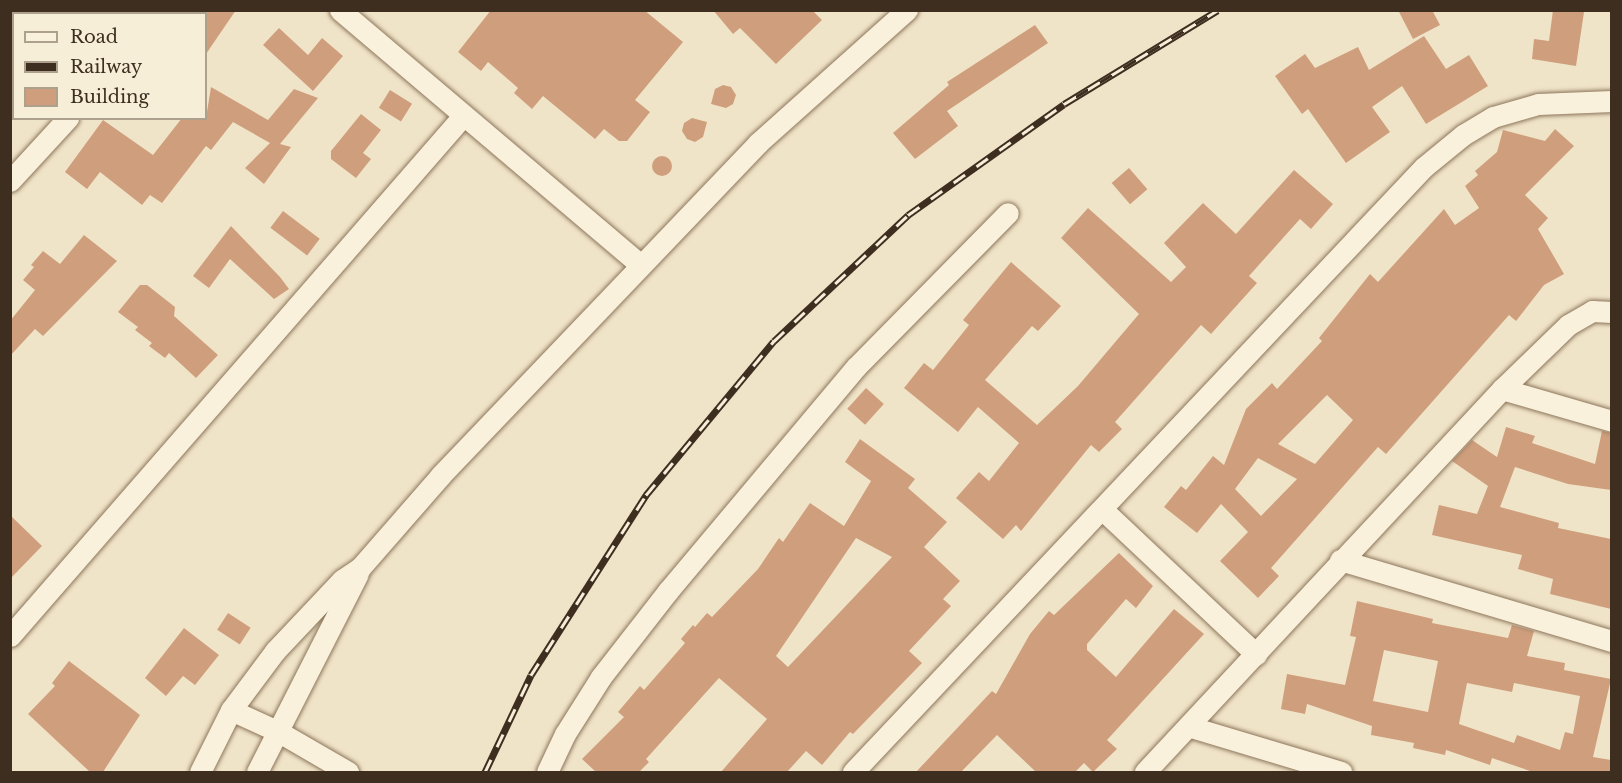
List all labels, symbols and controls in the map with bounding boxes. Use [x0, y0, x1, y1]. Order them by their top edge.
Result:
legend [12, 12, 207, 120]
text: Road [70, 26, 118, 48]
text: Railway [70, 56, 142, 78]
text: Building [70, 86, 149, 108]

